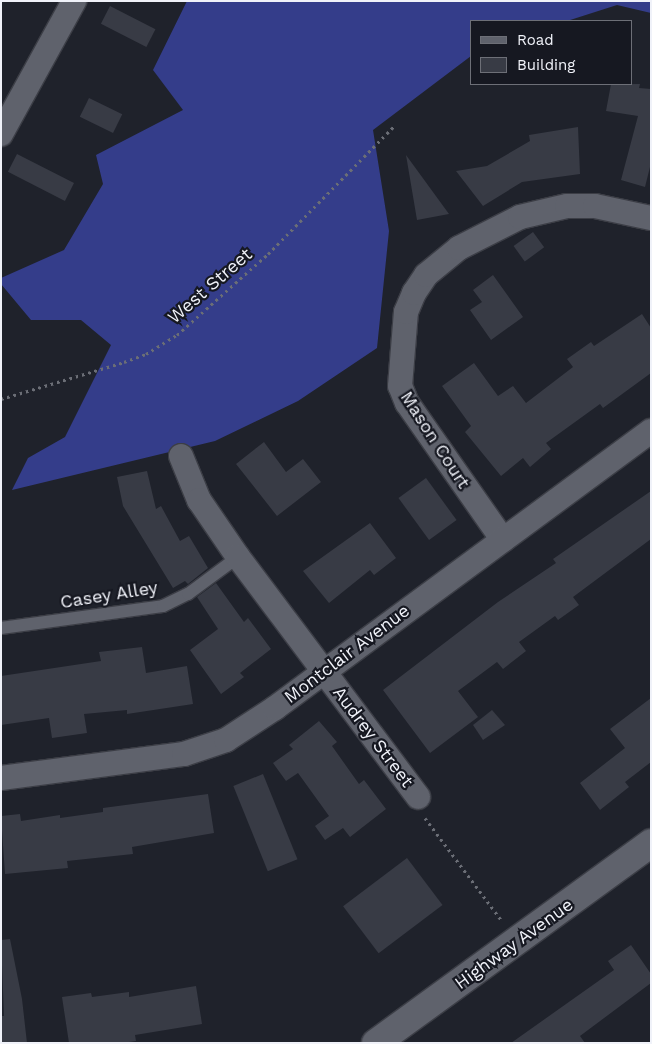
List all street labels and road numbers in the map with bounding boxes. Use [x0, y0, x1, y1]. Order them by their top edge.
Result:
street label: West Street [164, 244, 256, 328]
street label: Mason Court [396, 387, 474, 493]
street label: Casey Alley [58, 577, 160, 613]
street label: Montclair Avenue [280, 600, 414, 708]
street label: Audrey Street [328, 682, 418, 792]
street label: Highway Avenue [450, 893, 578, 995]

